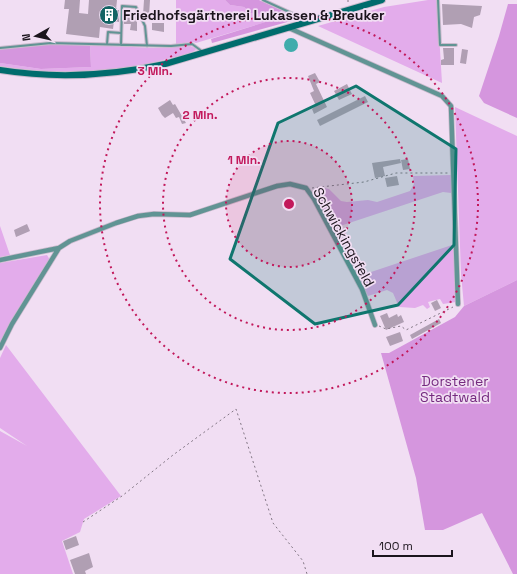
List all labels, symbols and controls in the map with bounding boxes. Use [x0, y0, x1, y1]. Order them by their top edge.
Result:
building icon: Friedhofsgärtnerei Lukassen & Breuker [98, 4, 120, 26]
place label: Friedhofsgärtnerei Lukassen & Breuker [123, 6, 385, 24]
north arrow [16, 16, 56, 56]
text: N [19, 33, 34, 42]
text: 3 Min. [137, 63, 173, 79]
text: 2 Min. [183, 107, 217, 123]
text: 1 Min. [227, 152, 261, 168]
street label: Schwickingsfeld [309, 184, 379, 290]
centre of rings [282, 197, 296, 211]
park label: Dorstener Stadtwald [420, 372, 490, 406]
scale bar [373, 532, 452, 558]
text: 100 m [379, 538, 413, 554]

